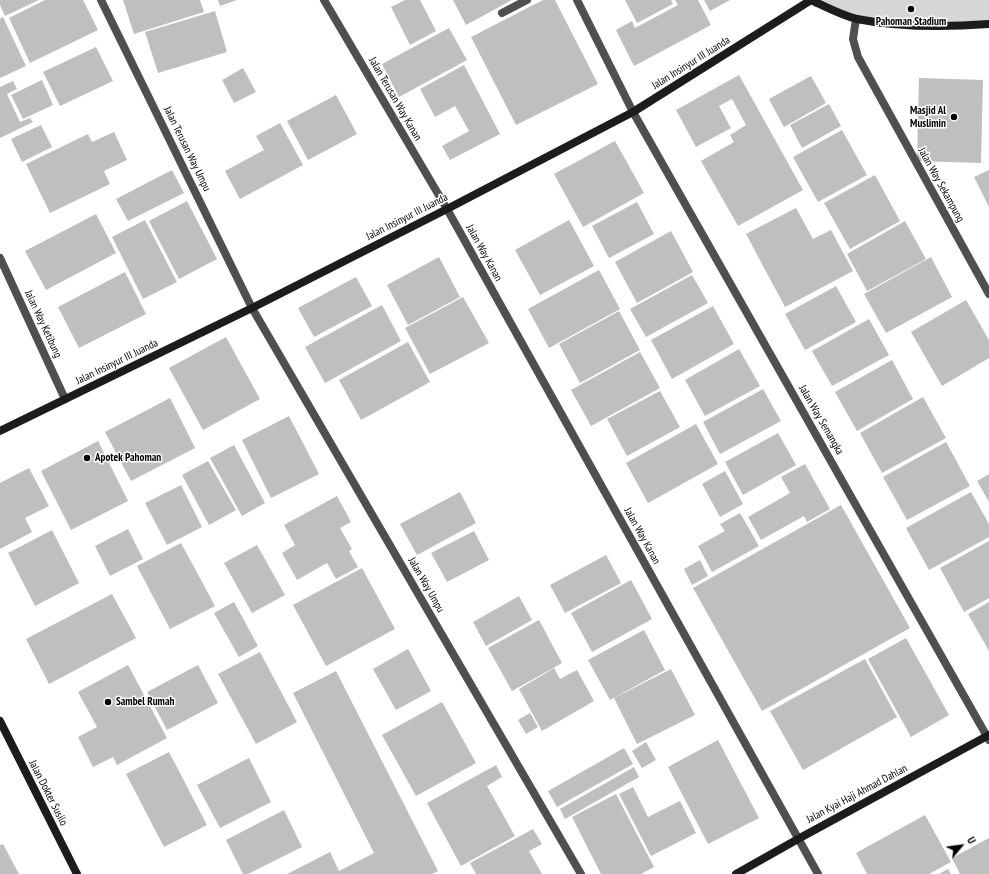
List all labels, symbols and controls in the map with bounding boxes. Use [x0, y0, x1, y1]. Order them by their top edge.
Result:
marker: Pahoman Stadium [906, 4, 916, 14]
place label: Pahoman Stadium [876, 15, 946, 29]
street label: Jalan Insinyur III Juanda [650, 34, 732, 92]
street label: Jalan Terusan Way Kanan [366, 55, 424, 143]
street label: Jalan Terusan Way Umpu [161, 104, 213, 194]
place label: Masjid Al Muslimin [910, 104, 946, 130]
marker: Masjid Al Muslimin [949, 112, 959, 122]
street label: Jalan Way Sekampung [915, 145, 967, 225]
street label: Jalan Insinyur III Juanda [364, 191, 450, 243]
street label: Jalan Way Kanan [463, 222, 505, 284]
street label: Jalan Way Ketibung [22, 288, 64, 360]
street label: Jalan Insinyur III Juanda [74, 336, 160, 388]
street label: Jalan Way Semangka [796, 383, 846, 457]
place label: Apotek Pahoman [95, 451, 161, 465]
marker: Apotek Pahoman [82, 453, 92, 463]
street label: Jalan Way Kanan [621, 505, 663, 567]
street label: Jalan Way Umpu [405, 555, 447, 615]
place label: Sambel Rumah [116, 695, 174, 709]
marker: Sambel Rumah [103, 697, 113, 707]
street label: Jalan Dokter Susilo [26, 758, 70, 828]
street label: Jalan Kyai Haji Ahmad Dahlan [804, 762, 910, 826]
north arrow [941, 826, 981, 866]
text: U [964, 834, 979, 846]

